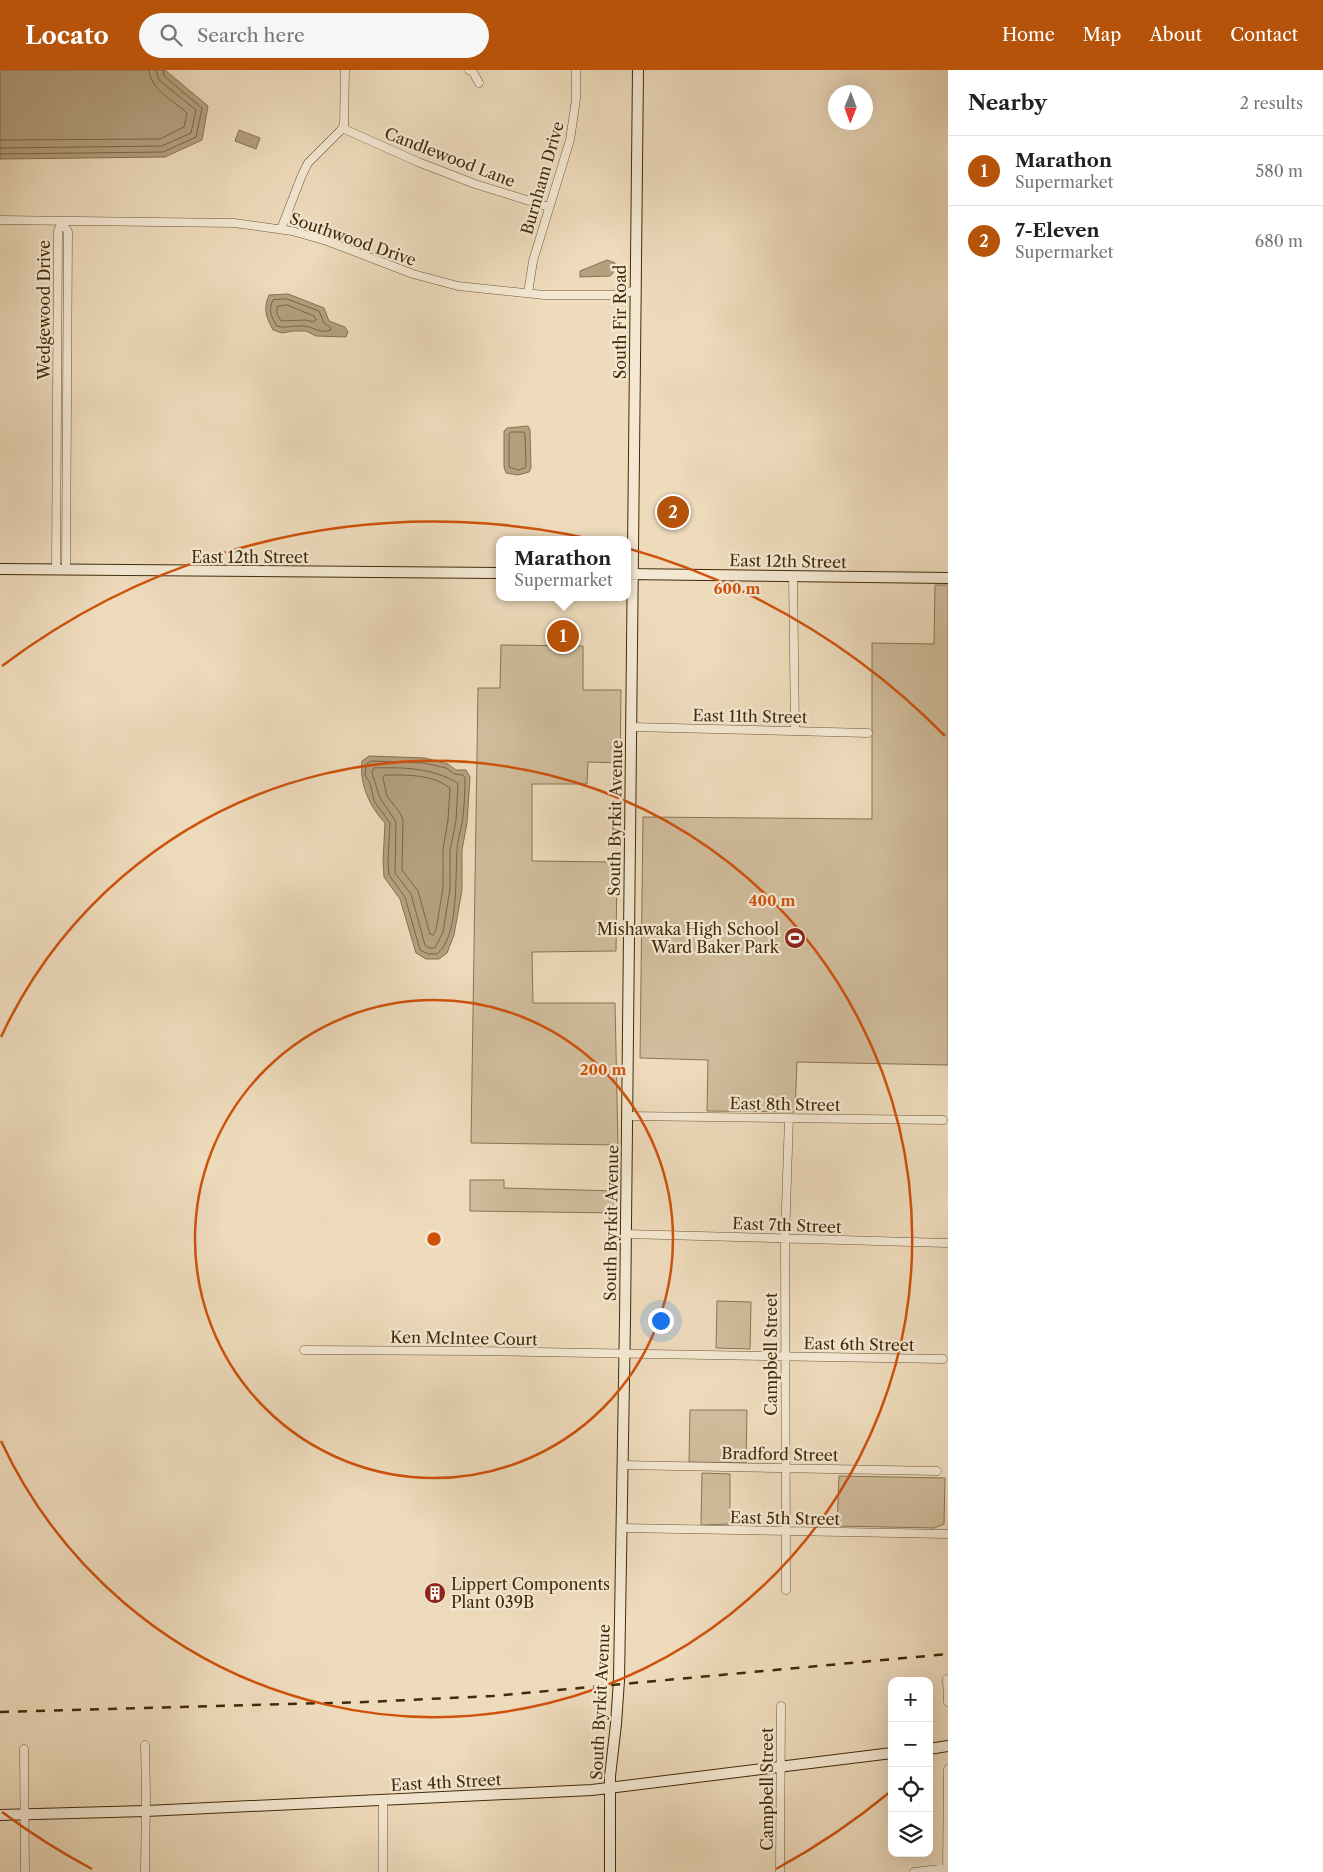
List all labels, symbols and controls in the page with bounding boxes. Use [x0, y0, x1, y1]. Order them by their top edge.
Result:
search box [139, 13, 489, 58]
text: Locato [25, 21, 109, 50]
icon: search [157, 21, 185, 49]
text: Search here [197, 24, 305, 47]
text: Home [1002, 24, 1055, 46]
text: Map [1083, 24, 1121, 46]
text: About [1149, 24, 1202, 46]
text: Contact [1230, 24, 1298, 46]
north arrow [828, 85, 873, 130]
text: Nearby [968, 90, 1047, 115]
text: 2 results [1240, 93, 1303, 113]
street label: Burnham Drive [516, 119, 568, 237]
street label: Candlewood Lane [382, 123, 518, 191]
text: Marathon [1015, 149, 1112, 172]
text: 1 [980, 161, 988, 181]
text: 580 m [1256, 161, 1303, 181]
text: Supermarket [1015, 172, 1113, 192]
street label: Southwood Drive [287, 208, 419, 270]
text: 7-Eleven [1015, 219, 1100, 242]
text: 2 [979, 231, 989, 251]
text: 680 m [1255, 231, 1303, 251]
street label: Wedgewood Drive [34, 240, 54, 381]
text: Supermarket [1015, 242, 1113, 262]
street label: South Fir Road [610, 264, 630, 379]
pin: 2 [657, 493, 689, 531]
popup [496, 536, 631, 601]
street label: East 12th Street [191, 547, 309, 567]
text: Marathon [514, 547, 611, 570]
street label: East 12th Street [729, 550, 847, 572]
text: Supermarket [514, 570, 613, 590]
text: 600 m [714, 579, 760, 598]
pin: 1 [547, 617, 579, 655]
street label: East 11th Street [692, 705, 808, 727]
street label: South Byrkit Avenue [604, 740, 626, 896]
text: 400 m [749, 891, 795, 910]
place label: Mishawaka High School Ward Baker Park [597, 919, 780, 957]
sports icon: Mishawaka High School Ward Baker Park [783, 926, 807, 950]
text: 200 m [580, 1060, 626, 1079]
street label: East 8th Street [729, 1093, 841, 1115]
street label: South Byrkit Avenue [600, 1145, 622, 1301]
street label: East 7th Street [732, 1213, 842, 1237]
centre of rings [425, 1230, 443, 1248]
street label: Campbell Street [761, 1292, 781, 1416]
your location [648, 1308, 674, 1334]
street label: Ken McIntee Court [390, 1327, 538, 1349]
street label: East 6th Street [803, 1333, 915, 1355]
street label: Bradford Street [721, 1443, 839, 1465]
street label: East 5th Street [730, 1507, 841, 1529]
place label: Lippert Components Plant 039B [451, 1574, 610, 1612]
building icon: Lippert Components Plant 039B [423, 1581, 447, 1605]
street label: South Byrkit Avenue [586, 1624, 614, 1780]
map controls [888, 1677, 933, 1857]
button: + [888, 1677, 933, 1722]
button: − [888, 1722, 933, 1767]
street label: Campbell Street [757, 1727, 777, 1851]
button: locate [888, 1767, 933, 1812]
street label: East 4th Street [390, 1769, 502, 1795]
button: layers [888, 1812, 933, 1857]

